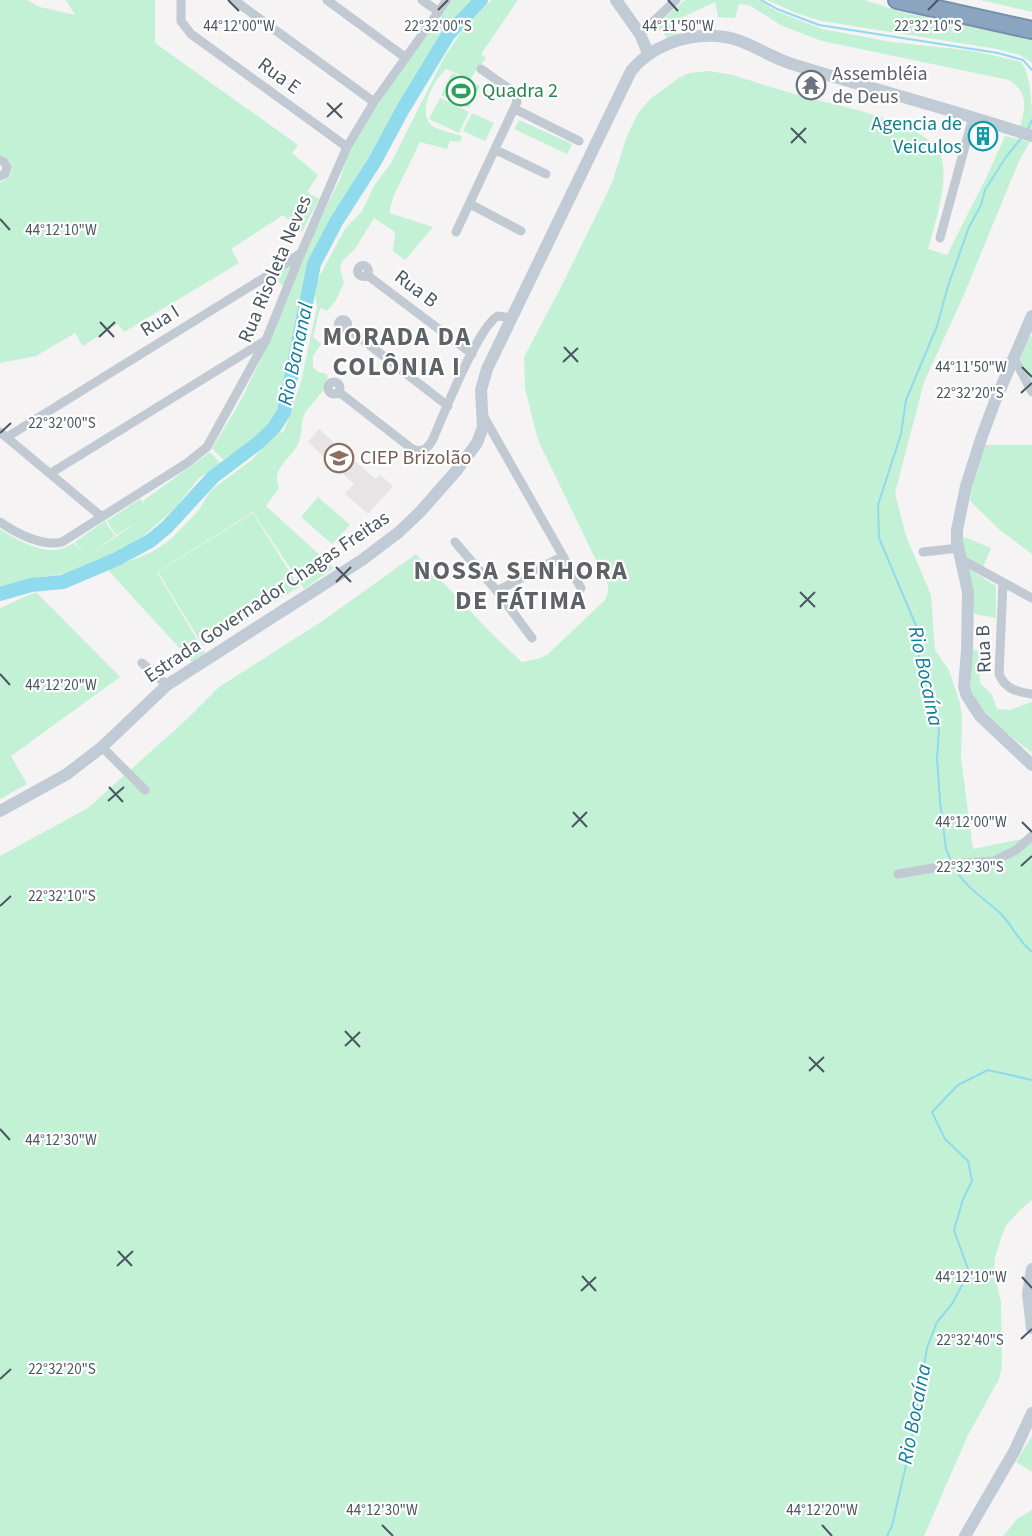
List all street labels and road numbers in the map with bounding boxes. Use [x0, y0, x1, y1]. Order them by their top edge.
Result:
street label: Rua E [252, 51, 306, 101]
street label: Rua Risoleta Neves [231, 191, 319, 347]
street label: Rua B [388, 263, 444, 315]
street label: Rua I [135, 298, 185, 344]
street label: Estrada Governador Chagas Freitas [139, 504, 395, 690]
street label: Rua B [969, 624, 999, 674]

